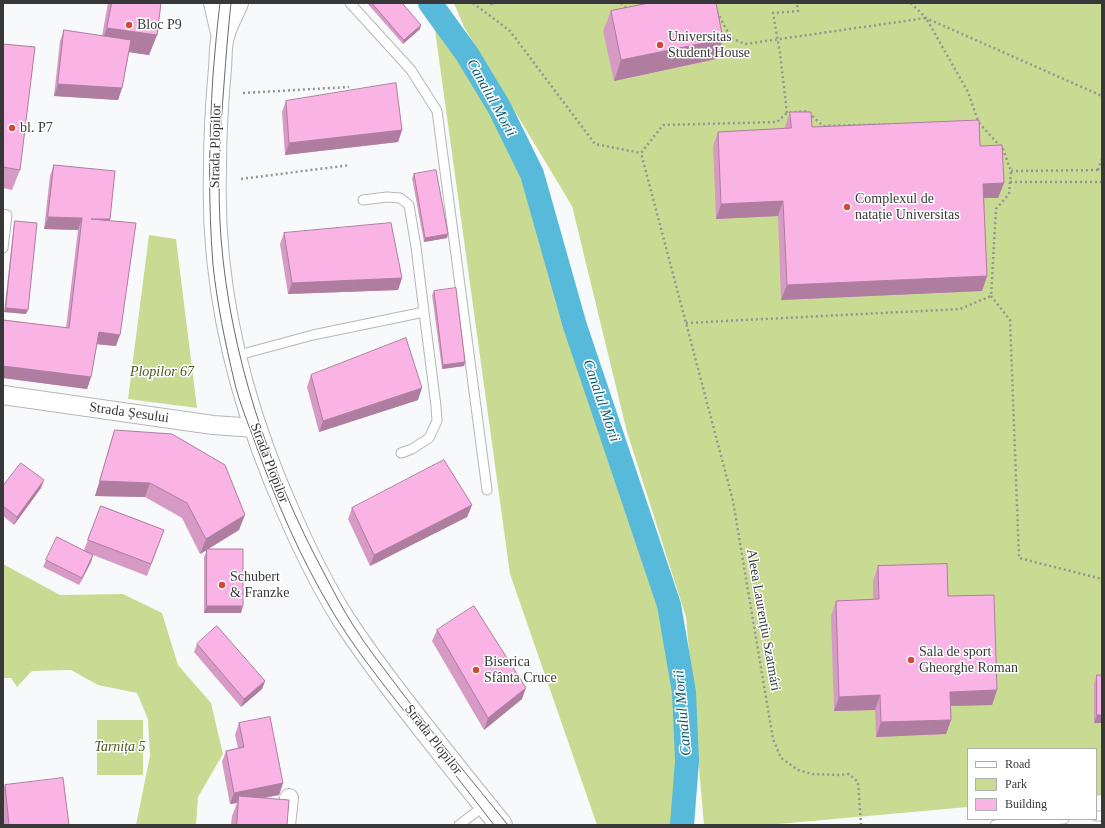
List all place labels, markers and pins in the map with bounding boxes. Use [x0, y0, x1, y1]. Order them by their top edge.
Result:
place label: Bloc P9 [137, 17, 182, 33]
marker: Bloc P9 [124, 20, 134, 30]
place label: Universitas Student House [668, 29, 750, 62]
marker: Universitas Student House [655, 40, 665, 50]
place label: bl. P7 [20, 120, 53, 136]
marker: bl. P7 [7, 123, 17, 133]
place label: Complexul de natație Universitas [855, 191, 960, 224]
marker: Complexul de natație Universitas [842, 202, 852, 212]
place label: Schubert & Franzke [230, 569, 289, 602]
marker: Schubert & Franzke [217, 580, 227, 590]
place label: Sala de sport Gheorghe Roman [919, 644, 1018, 676]
place label: Biserica Sfânta Cruce [484, 654, 557, 686]
marker: Sala de sport Gheorghe Roman [906, 655, 916, 665]
marker: Biserica Sfânta Cruce [471, 665, 481, 675]

